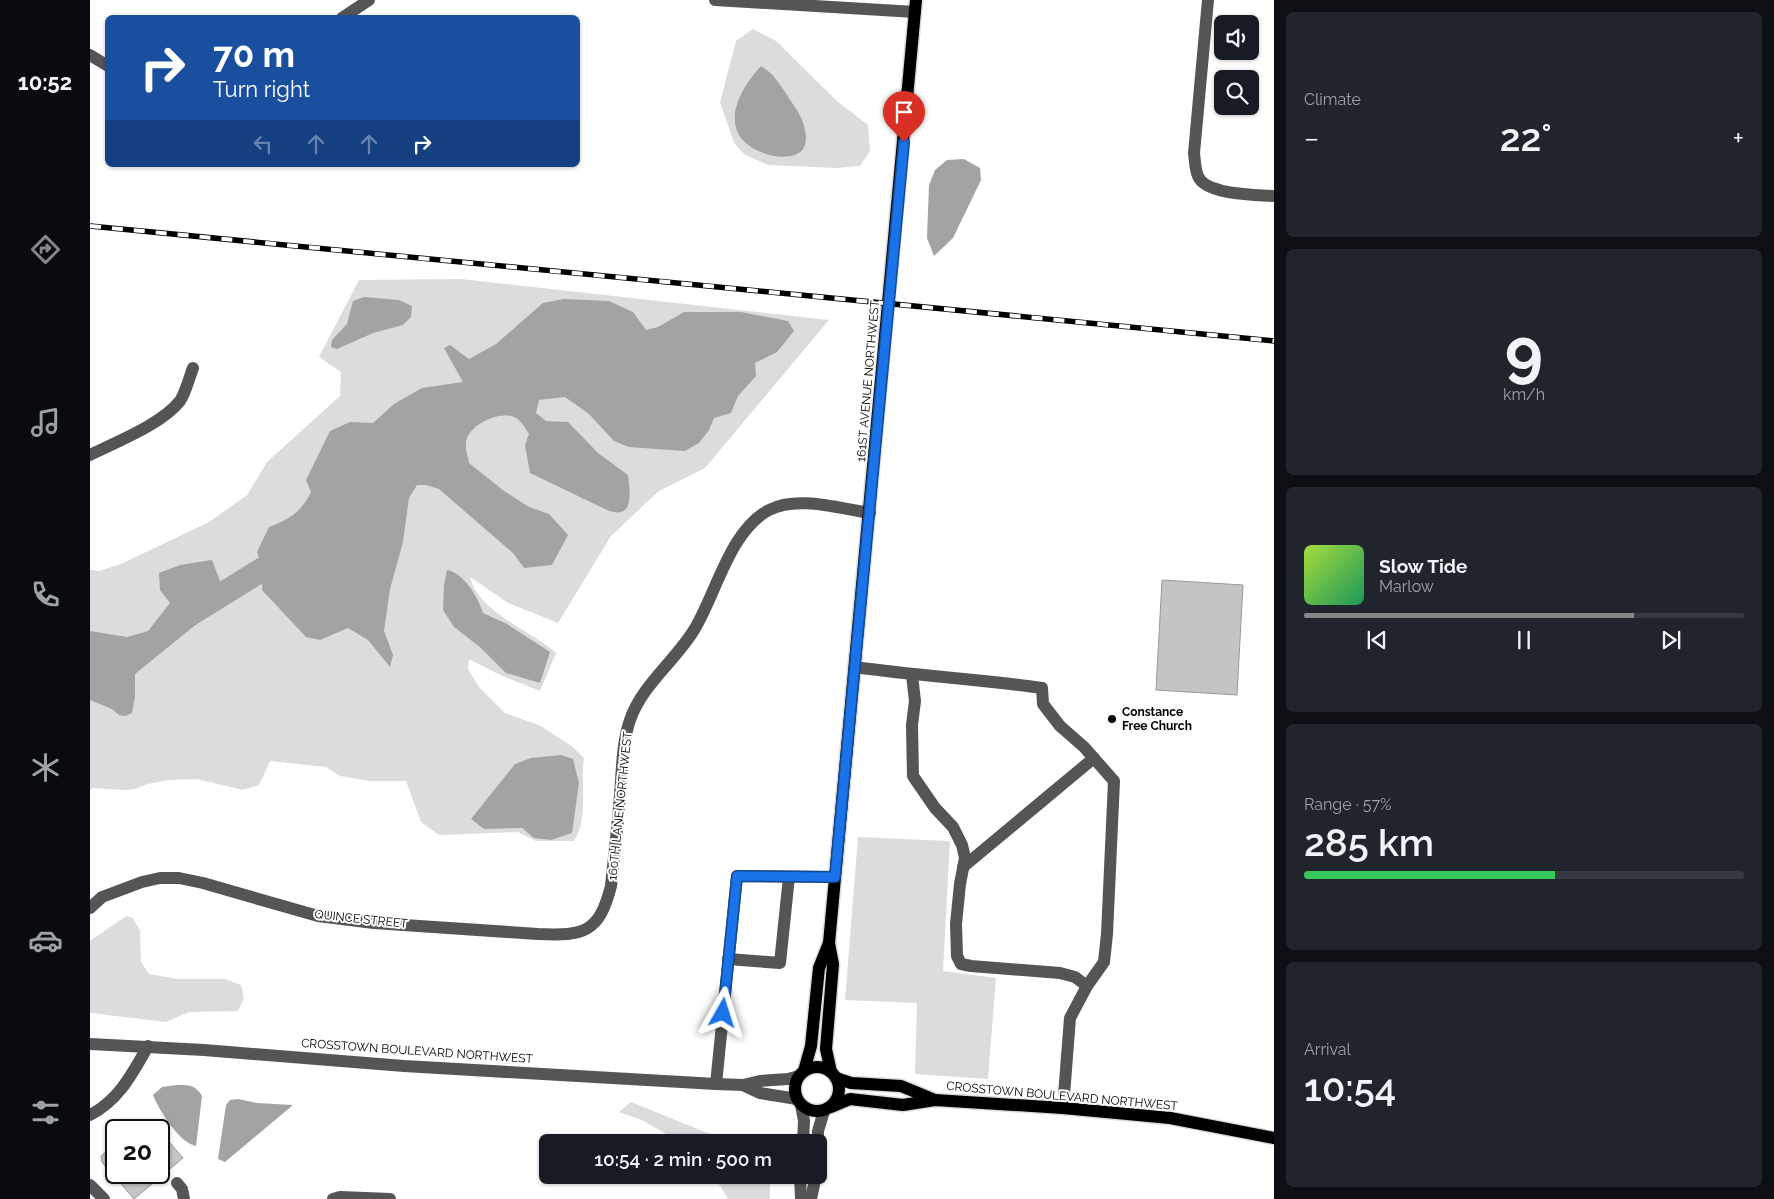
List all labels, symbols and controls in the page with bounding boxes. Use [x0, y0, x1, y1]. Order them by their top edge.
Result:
map controls [1214, 15, 1259, 115]
button: sound [1214, 15, 1259, 60]
text: 70 m [213, 34, 295, 75]
icon: right [130, 35, 195, 100]
text: 10:52 [18, 69, 72, 95]
button: search [1214, 70, 1259, 115]
text: Turn right [213, 76, 310, 102]
text: Climate [1304, 90, 1361, 109]
pin [883, 91, 925, 142]
icon: arrive [890, 98, 918, 126]
text: 22° [1500, 115, 1552, 160]
text: − [1304, 122, 1319, 155]
text: + [1732, 122, 1744, 155]
icon: left [249, 130, 277, 158]
icon: ahead [302, 130, 330, 158]
icon: ahead [355, 130, 383, 158]
icon: right [408, 130, 436, 158]
icon: directions [28, 232, 63, 267]
street label: 161ST AVENUE NORTHWEST [854, 299, 882, 463]
text: 9 [1505, 314, 1543, 390]
text: km/h [1503, 385, 1545, 404]
icon: music [28, 405, 63, 440]
text: Slow Tide [1379, 555, 1468, 577]
icon: phone [28, 577, 63, 612]
text: Marlow [1379, 577, 1434, 596]
icon: previous [1363, 626, 1391, 654]
icon: pause [1510, 626, 1538, 654]
icon: next [1657, 626, 1685, 654]
place label: Constance Free Church [1122, 705, 1192, 733]
marker: Constance Free Church [1106, 713, 1118, 725]
street label: 160TH LANE NORTHWEST [605, 730, 635, 881]
icon: climate [28, 750, 63, 785]
text: Range · 57% [1304, 795, 1392, 814]
text: 285 km [1304, 820, 1434, 865]
street label: QUINCE STREET [314, 907, 409, 931]
icon: car [28, 923, 63, 958]
position arrow [696, 986, 748, 1038]
street label: CROSSTOWN BOULEVARD NORTHWEST [301, 1036, 534, 1066]
text: Arrival [1304, 1040, 1351, 1059]
text: 10:54 [1304, 1065, 1396, 1110]
street label: CROSSTOWN BOULEVARD NORTHWEST [946, 1079, 1179, 1113]
icon: filters [28, 1095, 63, 1130]
speed limit sign: 20 [105, 1119, 170, 1184]
text: 10:54 · 2 min · 500 m [594, 1148, 772, 1170]

